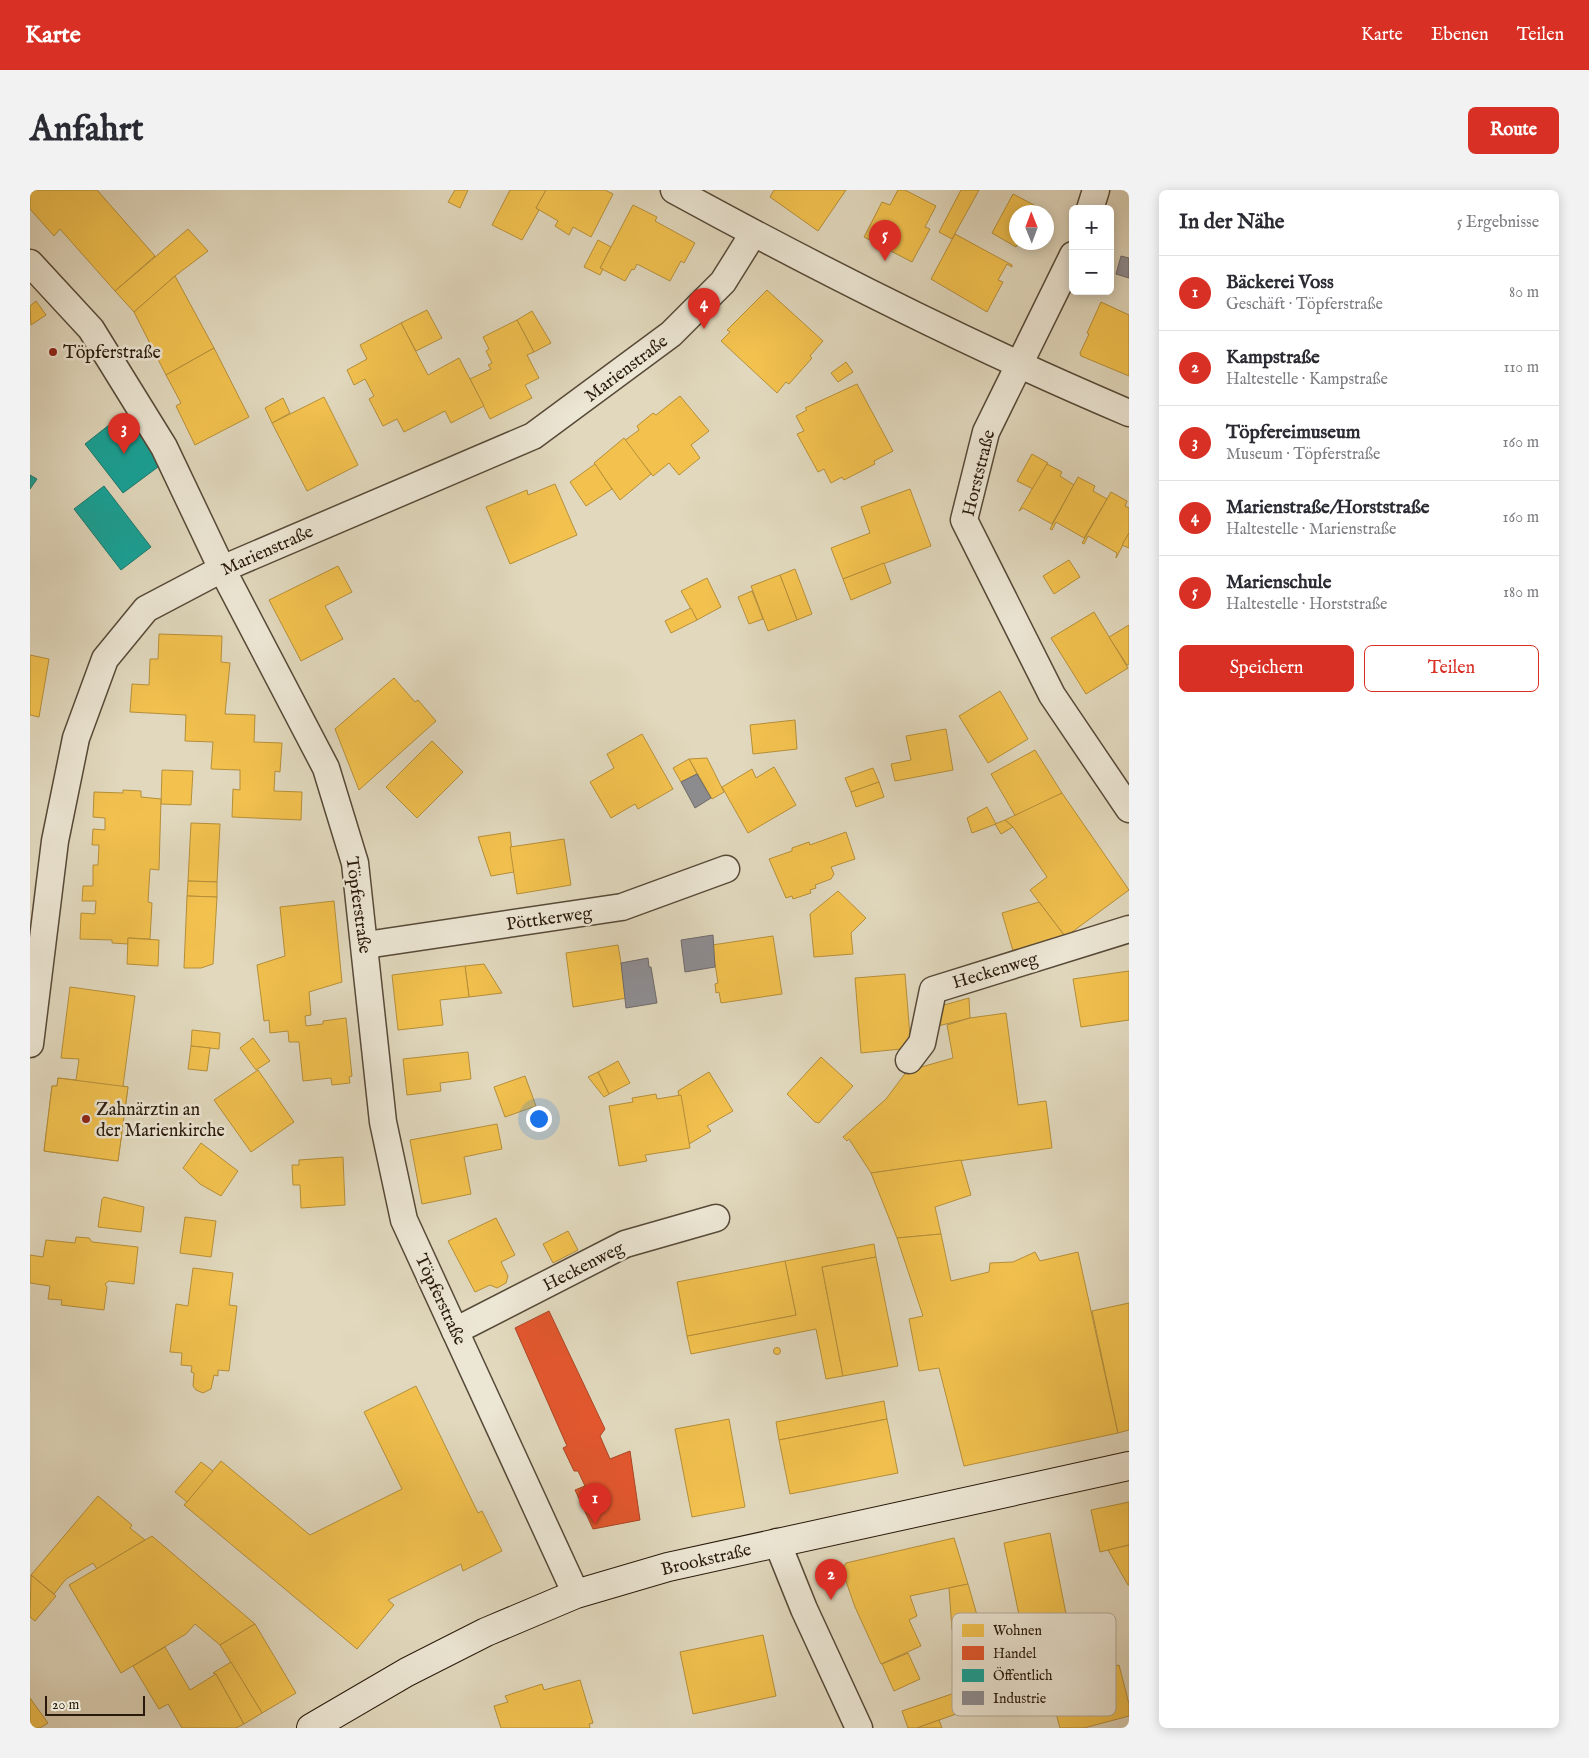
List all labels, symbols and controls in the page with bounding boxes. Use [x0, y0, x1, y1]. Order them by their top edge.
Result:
text: Karte [25, 20, 81, 51]
text: Karte [1361, 24, 1403, 47]
text: Ebenen [1431, 24, 1489, 47]
text: Teilen [1517, 24, 1564, 47]
button: Route [1468, 107, 1559, 154]
text: Anfahrt [30, 108, 144, 153]
north arrow [1009, 205, 1054, 250]
map controls [1069, 205, 1114, 295]
button: + [1069, 205, 1114, 250]
text: In der Nähe [1179, 209, 1285, 236]
text: 5 Ergebnisse [1457, 213, 1539, 233]
pin: 5 [869, 220, 901, 261]
button: − [1069, 250, 1114, 295]
text: Bäckerei Voss [1226, 271, 1334, 295]
text: 1 [1192, 283, 1198, 303]
text: 80 m [1509, 283, 1539, 303]
pin: 4 [688, 288, 720, 329]
text: Geschäft · Töpferstraße [1226, 295, 1383, 315]
street label: Marienstraße [581, 330, 673, 408]
place label: Töpferstraße [63, 342, 161, 365]
marker: Töpferstraße [47, 346, 59, 358]
text: Kampstraße [1226, 346, 1320, 370]
text: 2 [1191, 358, 1199, 378]
text: 110 m [1503, 358, 1539, 378]
text: Haltestelle · Kampstraße [1226, 370, 1388, 390]
pin: 3 [108, 413, 140, 454]
text: Töpfereimuseum [1226, 421, 1360, 445]
street label: Horststraße [958, 428, 1001, 519]
text: 3 [1192, 433, 1198, 453]
text: 160 m [1503, 433, 1539, 453]
text: Museum · Töpferstraße [1226, 445, 1380, 465]
text: Marienstraße/Horststraße [1226, 496, 1430, 520]
text: 4 [1191, 508, 1199, 528]
text: 160 m [1503, 508, 1539, 528]
text: Haltestelle · Marienstraße [1226, 520, 1396, 540]
street label: Marienstraße [218, 521, 317, 582]
text: Marienschule [1226, 571, 1331, 595]
text: 5 [1192, 583, 1198, 603]
text: 180 m [1503, 583, 1539, 603]
text: Haltestelle · Horststraße [1226, 595, 1387, 615]
button: Speichern [1179, 645, 1354, 692]
button: Teilen [1364, 645, 1539, 692]
street label: Töpferstraße [339, 855, 376, 955]
street label: Pöttkerweg [505, 902, 594, 937]
street label: Heckenweg [950, 947, 1041, 995]
place label: Zahnärztin an der Marienkirche [96, 1099, 225, 1143]
your location [526, 1106, 552, 1132]
marker: Zahnärztin an der Marienkirche [80, 1113, 92, 1125]
street label: Heckenweg [539, 1237, 628, 1298]
street label: Töpferstraße [409, 1250, 471, 1349]
pin: 1 [579, 1483, 611, 1524]
street label: Brookstraße [659, 1539, 754, 1582]
pin: 2 [815, 1559, 847, 1600]
legend [952, 1613, 1116, 1716]
text: Wohnen [993, 1622, 1042, 1640]
text: Handel [993, 1645, 1036, 1663]
text: Öffentlich [993, 1666, 1053, 1685]
text: Industrie [993, 1690, 1047, 1708]
scale bar [45, 1693, 145, 1716]
text: 20 m [52, 1696, 79, 1714]

